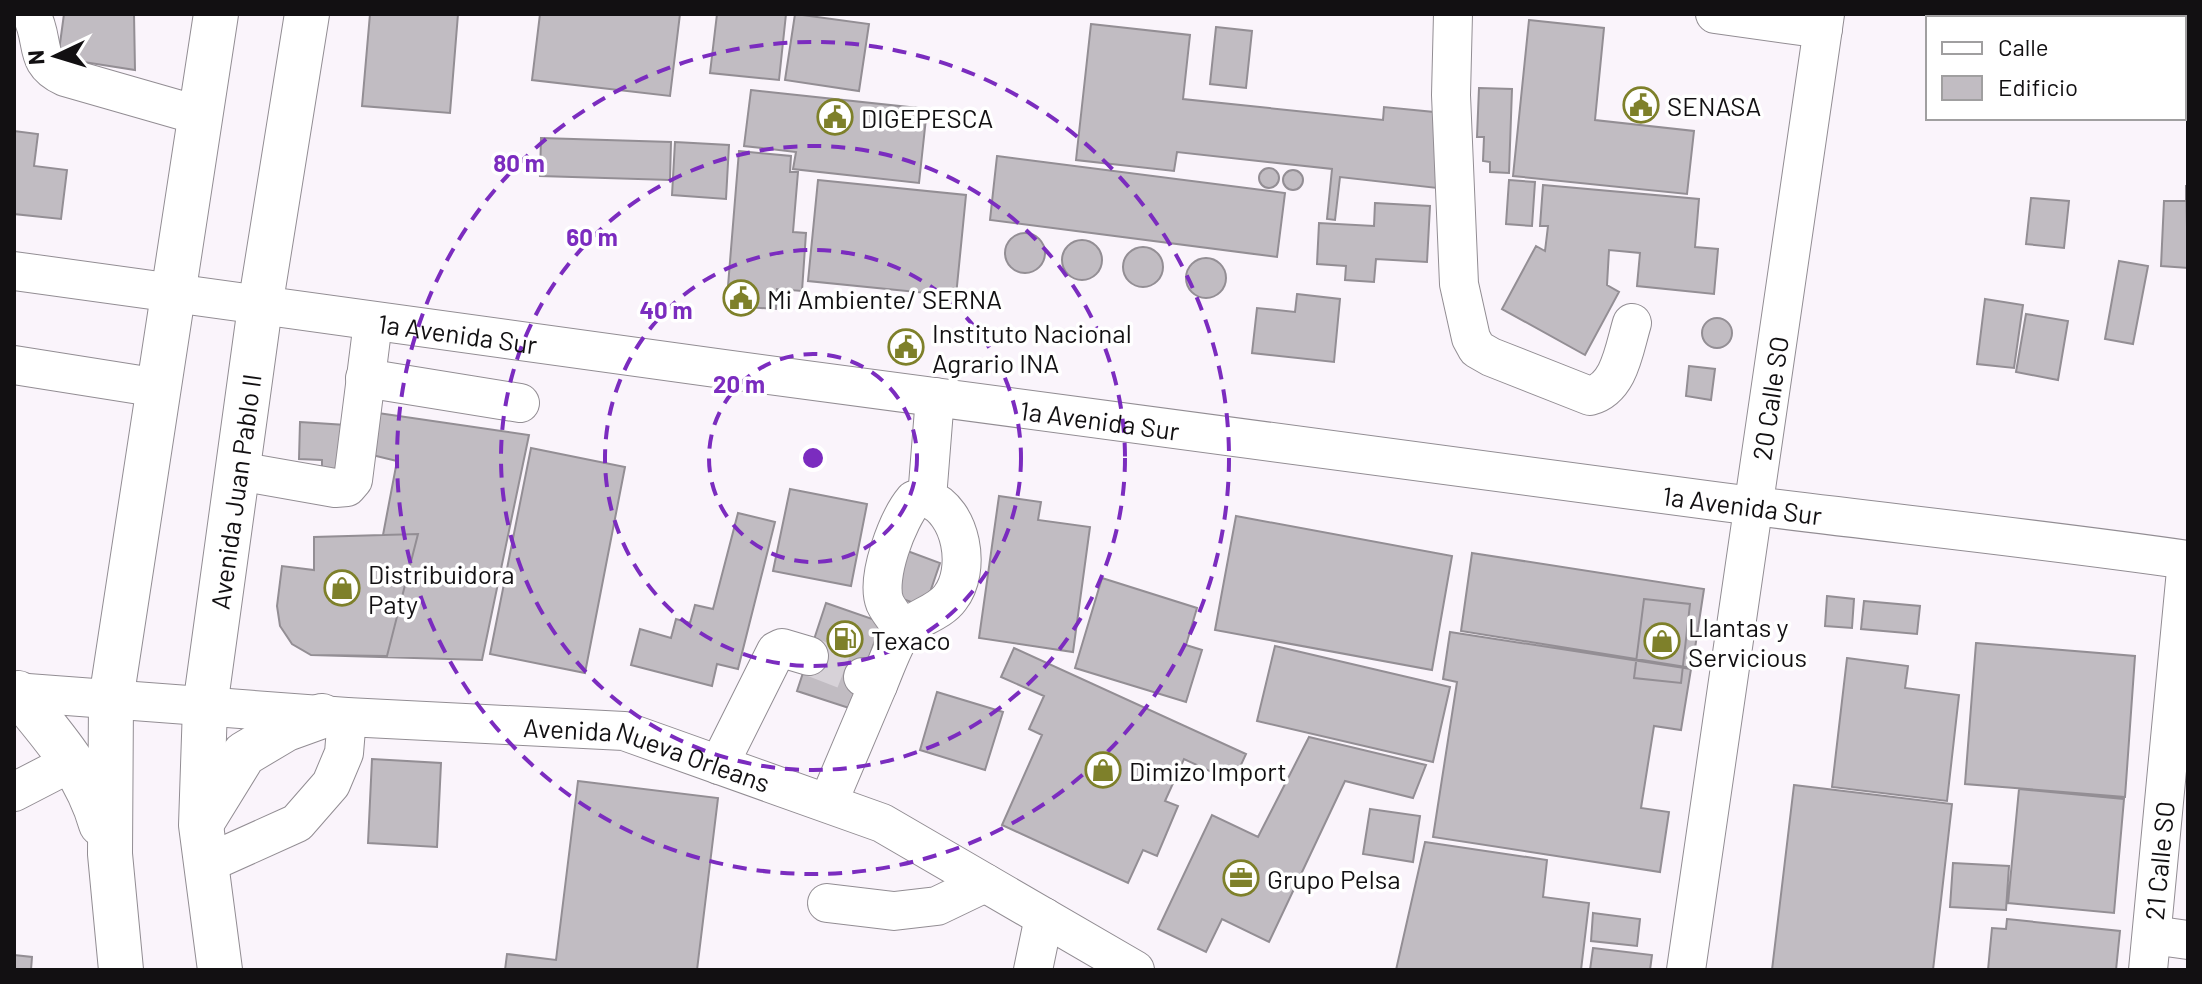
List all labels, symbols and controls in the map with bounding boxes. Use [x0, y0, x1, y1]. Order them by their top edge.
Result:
north arrow [16, 16, 96, 96]
legend [1926, 16, 2186, 120]
text: Calle [1998, 32, 2049, 61]
text: N [22, 49, 49, 66]
text: Edificio [1998, 72, 2078, 101]
public building icon: SENASA [1622, 86, 1660, 124]
place label: SENASA [1667, 90, 1761, 121]
public building icon: DIGEPESCA [816, 98, 854, 136]
place label: DIGEPESCA [861, 102, 993, 133]
text: 80 m [493, 148, 545, 177]
text: 60 m [566, 222, 618, 251]
public building icon: Mi Ambiente/ SERNA [722, 279, 760, 317]
place label: Mi Ambiente/ SERNA [767, 283, 1002, 314]
text: 40 m [639, 295, 693, 324]
street label: 1a Avenida Sur [376, 307, 540, 359]
place label: Instituto Nacional Agrario INA [932, 317, 1132, 378]
public building icon: Instituto Nacional Agrario INA [887, 328, 925, 366]
street label: 20 Calle SO [1745, 334, 1794, 462]
text: 20 m [713, 369, 765, 398]
street label: Avenida Juan Pablo II [203, 372, 266, 611]
street label: 1a Avenida Sur [1018, 393, 1182, 445]
centre of rings [799, 444, 827, 472]
street label: 1a Avenida Sur [1661, 479, 1824, 530]
place label: Distribuidora Paty [368, 558, 515, 619]
shop icon: Distribuidora Paty [323, 569, 361, 607]
place label: Llantas y Servicious [1688, 611, 1807, 672]
fuel station icon: Texaco [826, 620, 864, 658]
shop icon: Llantas y Servicious [1643, 622, 1681, 660]
place label: Texaco [871, 624, 951, 655]
street label: Avenida Nueva Orleans [523, 710, 774, 797]
shop icon: Dimizo Import [1084, 751, 1122, 789]
place label: Dimizo Import [1129, 755, 1287, 786]
street label: 21 Calle SO [2137, 800, 2179, 921]
office icon: Grupo Pelsa [1222, 859, 1260, 897]
place label: Grupo Pelsa [1267, 863, 1400, 894]

